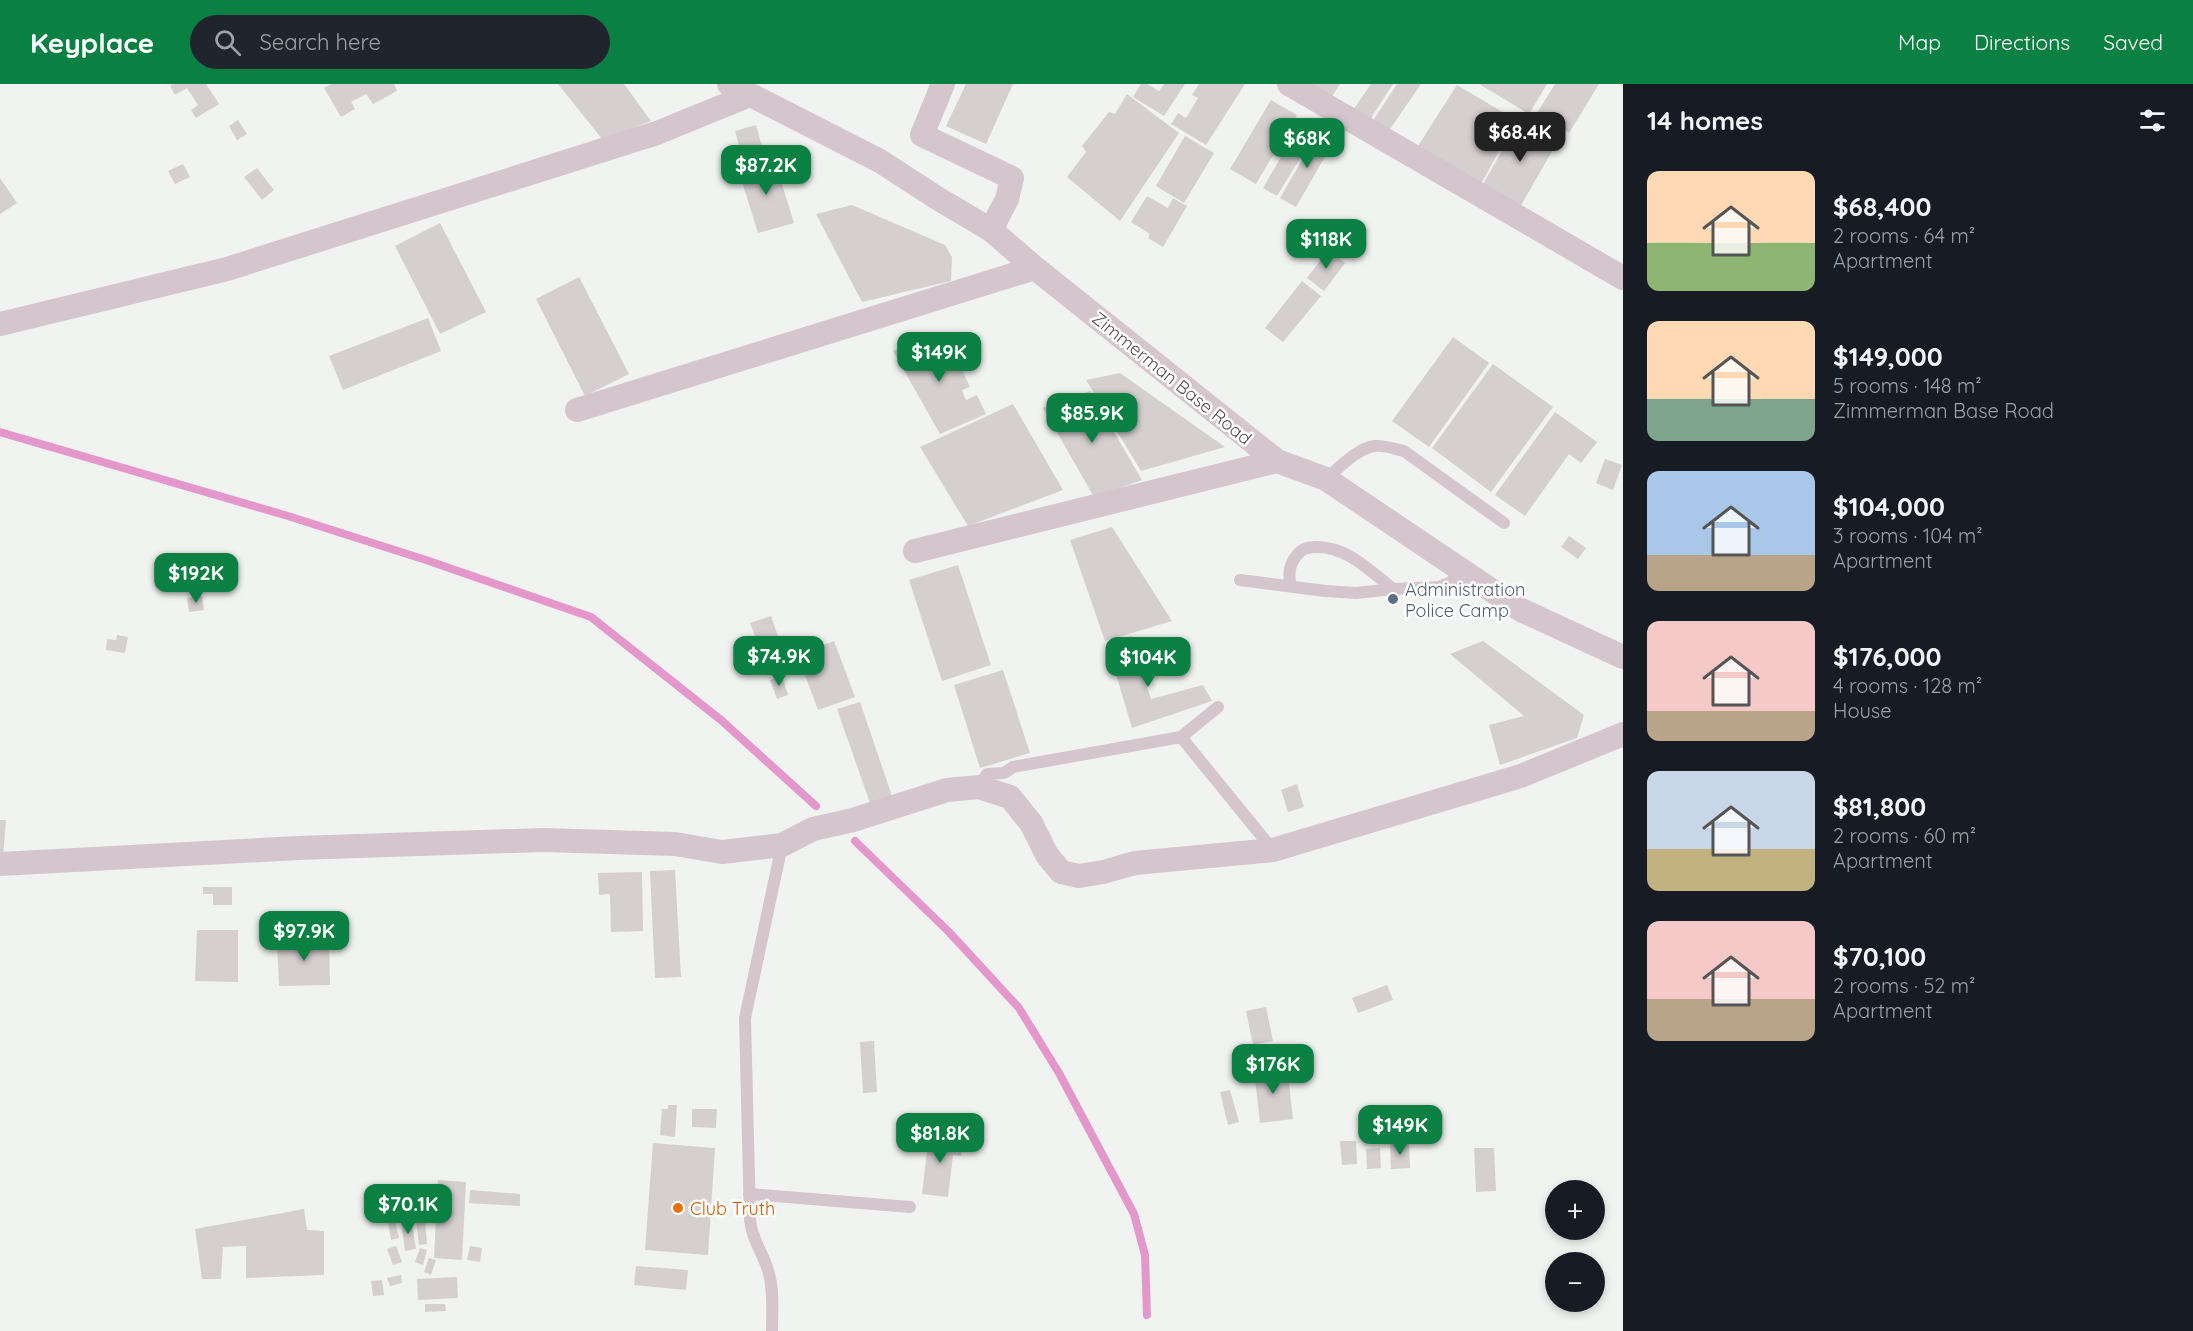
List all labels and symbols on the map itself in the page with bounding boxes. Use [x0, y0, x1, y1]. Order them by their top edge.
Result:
pin: $68.4K [1471, 112, 1569, 163]
pin: $68K [1271, 118, 1343, 169]
pin: $87.2K [717, 145, 815, 196]
pin: $118K [1284, 219, 1368, 270]
street label: Zimmerman Base Road [1088, 306, 1256, 450]
pin: $149K [897, 332, 981, 383]
pin: $85.9K [1043, 393, 1141, 444]
pin: $192K [154, 553, 238, 604]
place label: Administration Police Camp [1405, 578, 1525, 622]
marker: Administration Police Camp [1386, 592, 1400, 606]
pin: $74.9K [730, 636, 828, 687]
pin: $104K [1106, 637, 1190, 688]
pin: $97.9K [255, 911, 353, 962]
pin: $176K [1231, 1044, 1315, 1095]
pin: $149K [1358, 1105, 1442, 1156]
pin: $81.8K [891, 1113, 989, 1164]
pin: $70.1K [359, 1184, 457, 1235]
place label: Club Truth [690, 1197, 775, 1220]
marker: Club Truth [671, 1201, 685, 1215]

